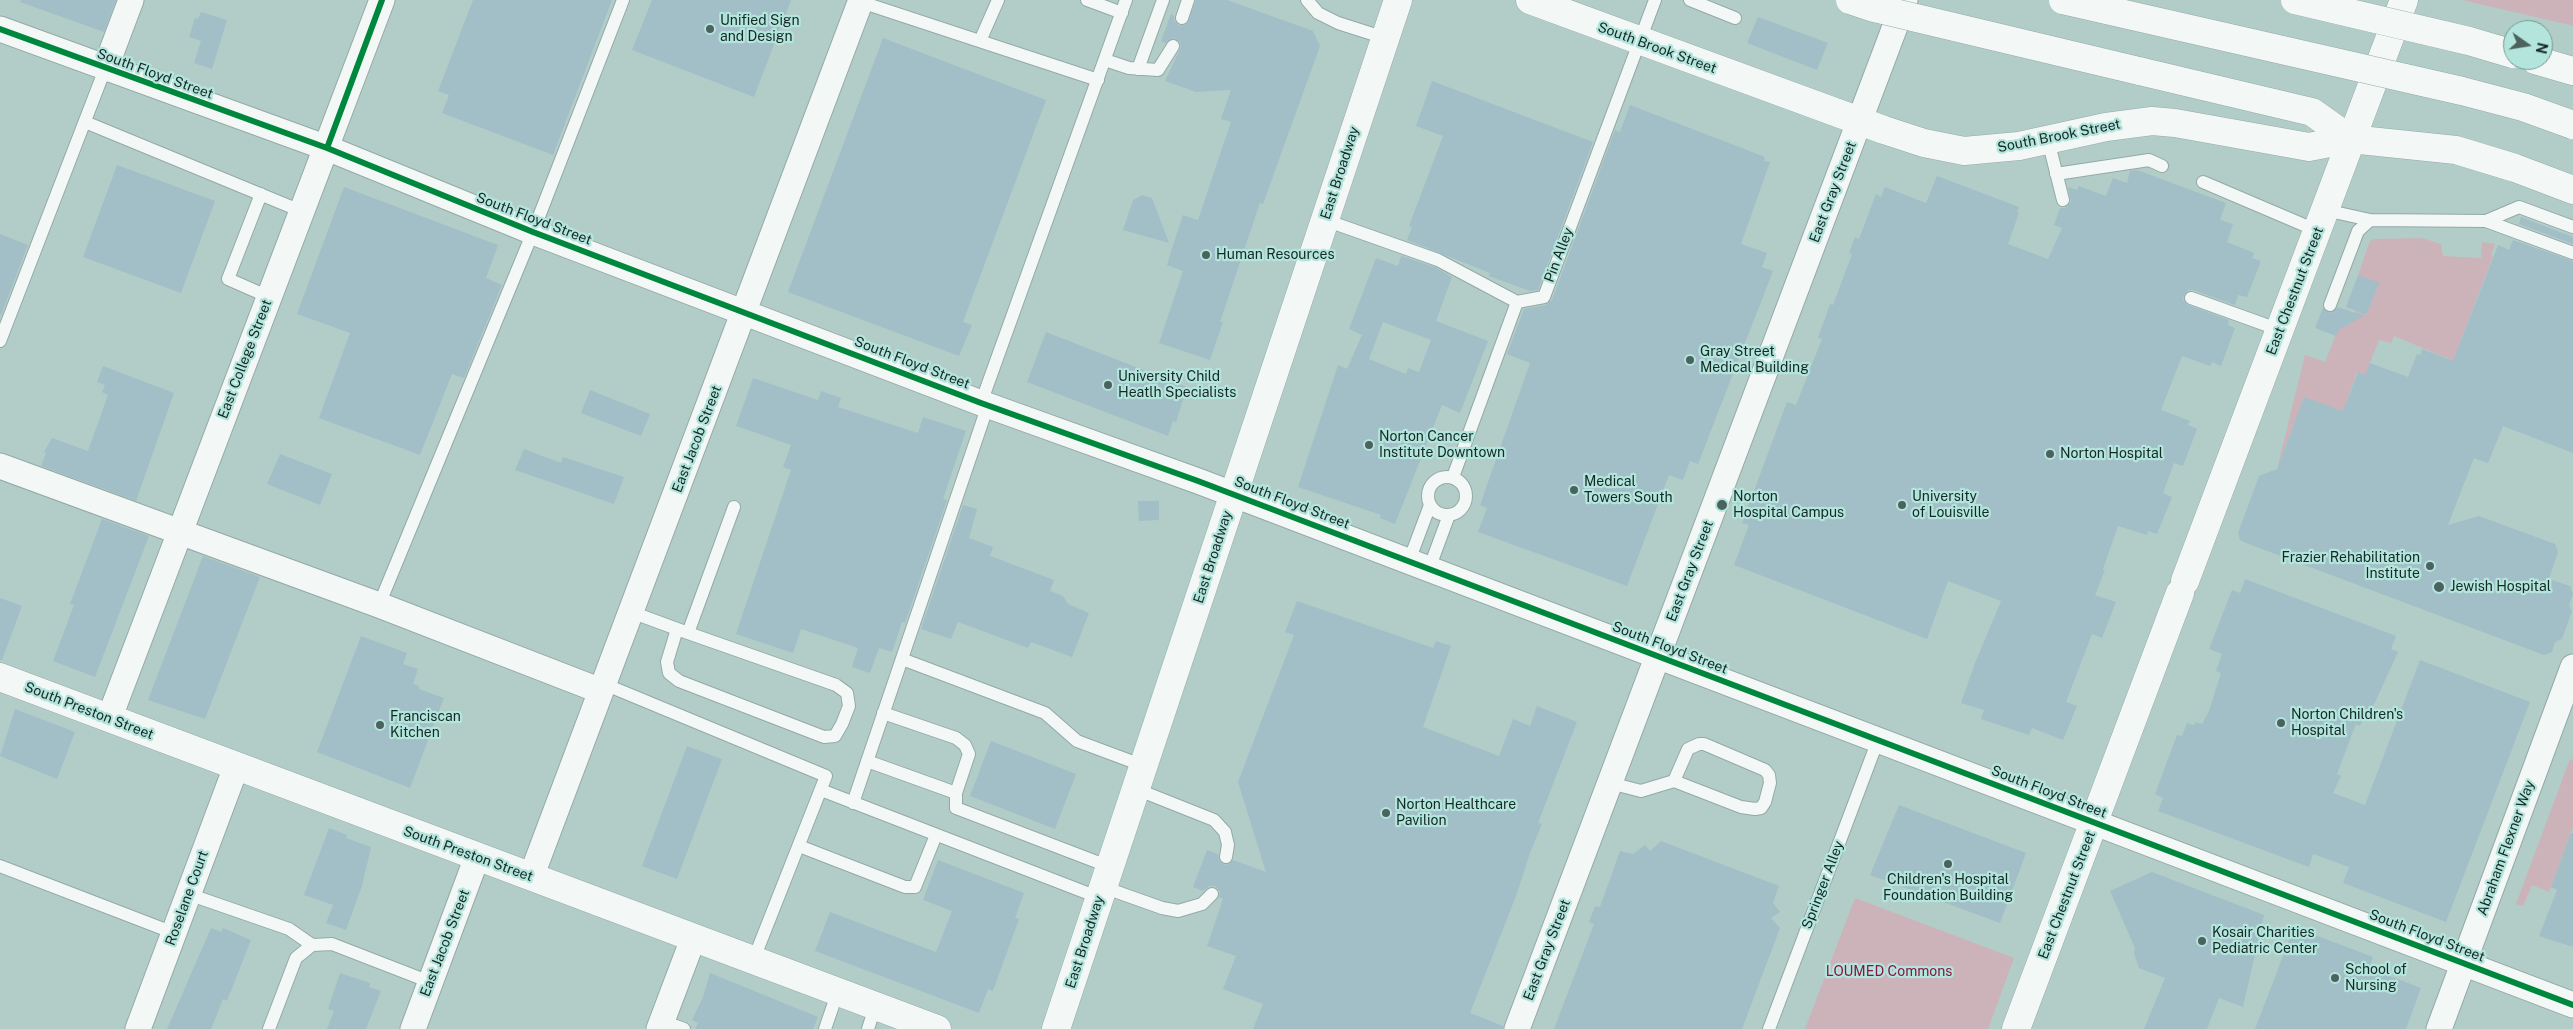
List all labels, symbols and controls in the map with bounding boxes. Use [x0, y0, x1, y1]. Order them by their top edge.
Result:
place label: Unified Sign and Design [720, 13, 800, 46]
street label: South Brook Street [1595, 19, 1719, 77]
north arrow [2503, 20, 2553, 70]
marker: Unified Sign and Design [704, 23, 716, 35]
text: N [2533, 41, 2551, 55]
street label: South Floyd Street [95, 45, 215, 103]
street label: South Brook Street [1996, 116, 2122, 156]
street label: East Broadway [1317, 125, 1363, 221]
street label: East Gray Street [1806, 139, 1860, 245]
street label: South Floyd Street [474, 189, 594, 249]
street label: Pin Alley [1541, 225, 1577, 285]
street label: East Chestnut Street [2263, 225, 2327, 357]
place label: Human Resources [1216, 247, 1334, 263]
marker: Human Resources [1200, 249, 1212, 261]
street label: East College Street [215, 297, 275, 421]
street label: South Floyd Street [852, 333, 972, 393]
place label: Gray Street Medical Building [1700, 344, 1809, 377]
marker: Gray Street Medical Building [1684, 354, 1696, 366]
place label: University Child Heatlh Specialists [1118, 369, 1236, 402]
marker: University Child Heatlh Specialists [1102, 379, 1114, 391]
street label: East Jacob Street [669, 383, 725, 495]
place label: Norton Cancer Institute Downtown [1379, 429, 1505, 462]
marker: Norton Cancer Institute Downtown [1363, 439, 1375, 451]
place label: Norton Hospital [2060, 446, 2163, 462]
marker: Norton Hospital [2044, 448, 2056, 460]
street label: South Floyd Street [1232, 473, 1352, 533]
place label: Medical Towers South [1584, 474, 1673, 507]
marker: Medical Towers South [1568, 484, 1580, 496]
place label: Norton Hospital Campus [1733, 489, 1844, 522]
place label: University of Louisville [1912, 489, 1990, 522]
marker: Norton Hospital Campus [1715, 498, 1729, 512]
marker: University of Louisville [1896, 499, 1908, 511]
street label: East Broadway [1190, 509, 1236, 605]
street label: East Gray Street [1663, 518, 1717, 624]
place label: Frazier Rehabilitation Institute [2281, 550, 2420, 582]
marker: Frazier Rehabilitation Institute [2424, 560, 2436, 572]
place label: Jewish Hospital [2450, 579, 2551, 595]
marker: Jewish Hospital [2432, 580, 2446, 594]
street label: South Floyd Street [1610, 618, 1730, 678]
street label: South Preston Street [22, 679, 156, 743]
place label: Norton Children's Hospital [2291, 707, 2403, 740]
place label: Franciscan Kitchen [390, 709, 461, 742]
marker: Norton Children's Hospital [2275, 717, 2287, 729]
marker: Franciscan Kitchen [374, 719, 386, 731]
street label: South Floyd Street [1989, 762, 2109, 822]
street label: Abraham Flexner Way [2474, 778, 2538, 918]
place label: Norton Healthcare Pavilion [1396, 797, 1516, 830]
marker: Norton Healthcare Pavilion [1380, 807, 1392, 819]
street label: South Preston Street [401, 823, 535, 885]
street label: East Chestnut Street [2035, 829, 2099, 961]
street label: Springer Alley [1798, 838, 1848, 932]
street label: Roselane Court [162, 848, 212, 948]
marker: Children's Hospital Foundation Building [1942, 858, 1954, 870]
place label: Children's Hospital Foundation Building [1883, 872, 2013, 904]
street label: East Jacob Street [417, 887, 473, 999]
street label: East Broadway [1062, 894, 1108, 990]
street label: East Gray Street [1520, 897, 1574, 1003]
street label: South Floyd Street [2367, 906, 2487, 966]
place label: Kosair Charities Pediatric Center [2212, 925, 2317, 958]
marker: Kosair Charities Pediatric Center [2196, 935, 2208, 947]
place label: School of Nursing [2345, 962, 2407, 994]
park label: LOUMED Commons [1826, 964, 1952, 980]
marker: School of Nursing [2329, 972, 2341, 984]

